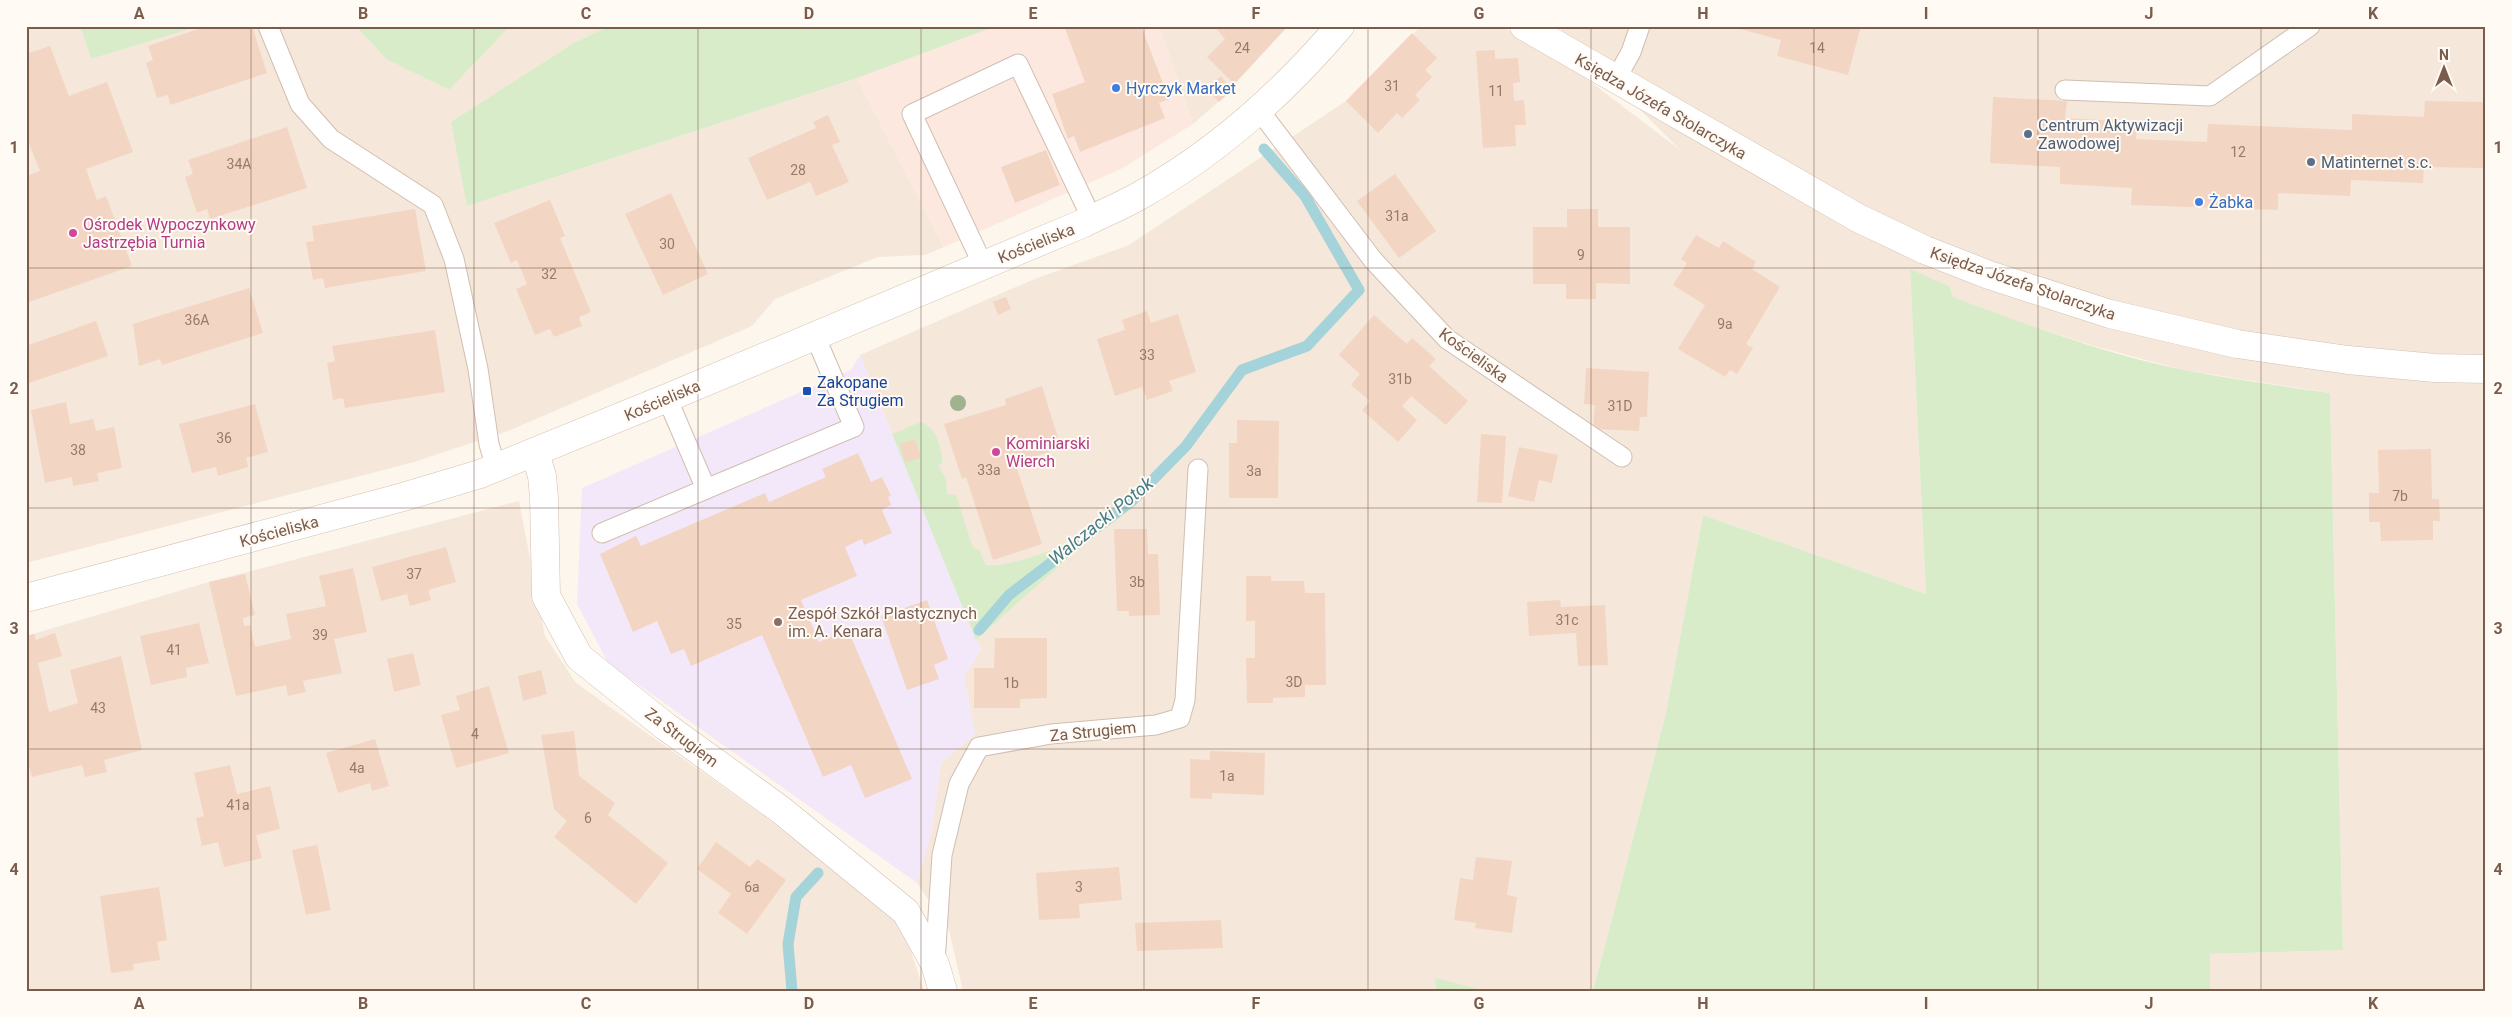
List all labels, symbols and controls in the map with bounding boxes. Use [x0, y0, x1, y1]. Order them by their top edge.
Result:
text: A [134, 4, 145, 23]
text: B [358, 4, 368, 23]
text: C [581, 4, 591, 23]
text: D [804, 4, 814, 23]
text: E [1029, 4, 1038, 23]
text: F [1252, 4, 1261, 23]
text: G [1474, 4, 1485, 23]
text: H [1697, 4, 1709, 23]
text: I [1924, 4, 1928, 23]
text: J [2145, 4, 2153, 23]
text: K [2368, 4, 2379, 23]
house number: 24 [1234, 40, 1250, 56]
house number: 14 [1809, 40, 1825, 56]
north arrow [2420, 42, 2470, 92]
text: N [2439, 47, 2449, 63]
street label: Księdza Józefa Stolarczyka [1572, 49, 1750, 163]
house number: 31 [1384, 78, 1400, 94]
place label: Hyrczyk Market [1126, 79, 1236, 98]
marker: Hyrczyk Market [1110, 82, 1122, 94]
house number: 11 [1488, 83, 1504, 99]
place label: Centrum Aktywizacji Zawodowej [2038, 116, 2183, 153]
marker: Centrum Aktywizacji Zawodowej [2022, 128, 2034, 140]
text: 1 [9, 138, 19, 157]
text: 1 [2493, 138, 2503, 157]
house number: 12 [2230, 144, 2246, 160]
place label: Matinternet s.c. [2321, 153, 2432, 172]
house number: 34A [227, 156, 251, 172]
marker: Matinternet s.c. [2305, 156, 2317, 168]
house number: 28 [790, 162, 806, 178]
place label: Żabka [2209, 193, 2253, 212]
marker: Żabka [2193, 196, 2205, 208]
house number: 31a [1385, 208, 1409, 224]
place label: Ośrodek Wypoczynkowy Jastrzębia Turnia [83, 215, 256, 252]
street label: Kościeliska [995, 220, 1077, 267]
marker: Ośrodek Wypoczynkowy Jastrzębia Turnia [67, 227, 79, 239]
house number: 30 [659, 236, 675, 252]
street label: Księdza Józefa Stolarczyka [1928, 243, 2118, 324]
house number: 9 [1577, 247, 1585, 263]
house number: 32 [541, 266, 557, 282]
house number: 36A [185, 312, 209, 328]
house number: 9a [1717, 316, 1733, 332]
street label: Kościeliska [1435, 324, 1512, 387]
house number: 33 [1139, 347, 1155, 363]
house number: 31b [1388, 371, 1412, 387]
place label: Zakopane Za Strugiem [817, 373, 904, 410]
street label: Kościeliska [621, 376, 703, 425]
text: 2 [9, 379, 19, 398]
text: 2 [2493, 379, 2503, 398]
marker: Zakopane Za Strugiem [801, 385, 813, 397]
house number: 31D [1608, 398, 1632, 414]
house number: 36 [216, 430, 232, 446]
place label: Kominiarski Wierch [1006, 434, 1090, 471]
house number: 38 [70, 442, 86, 458]
marker: Kominiarski Wierch [990, 446, 1002, 458]
house number: 33a [977, 462, 1001, 478]
house number: 3a [1246, 463, 1262, 479]
water label: Walczacki Potok [1044, 471, 1158, 569]
house number: 7b [2392, 488, 2408, 504]
street label: Kościeliska [238, 512, 321, 551]
house number: 37 [406, 566, 422, 582]
house number: 3b [1129, 574, 1145, 590]
place label: Zespół Szkół Plastycznych im. A. Kenara [788, 604, 977, 641]
house number: 31c [1555, 612, 1579, 628]
house number: 35 [726, 616, 742, 632]
marker: Zespół Szkół Plastycznych im. A. Kenara [772, 616, 784, 628]
text: 3 [9, 619, 19, 638]
text: 3 [2493, 619, 2503, 638]
house number: 39 [312, 627, 328, 643]
house number: 41 [166, 642, 182, 658]
house number: 3D [1285, 674, 1303, 690]
house number: 1b [1003, 675, 1019, 691]
house number: 43 [90, 700, 106, 716]
street label: Za Strugiem [641, 704, 722, 771]
street label: Za Strugiem [1049, 718, 1137, 745]
house number: 4 [471, 726, 479, 742]
house number: 4a [349, 760, 365, 776]
house number: 1a [1219, 768, 1235, 784]
house number: 41a [226, 797, 250, 813]
house number: 6 [584, 810, 592, 826]
text: 4 [9, 860, 19, 879]
text: 4 [2493, 860, 2503, 879]
house number: 6a [744, 879, 760, 895]
house number: 3 [1075, 879, 1083, 895]
text: A [134, 994, 145, 1013]
text: B [358, 994, 368, 1013]
text: C [581, 994, 591, 1013]
text: D [804, 994, 814, 1013]
text: E [1029, 994, 1038, 1013]
text: F [1252, 994, 1261, 1013]
text: G [1474, 994, 1485, 1013]
text: H [1697, 994, 1709, 1013]
text: I [1924, 994, 1928, 1013]
text: J [2145, 994, 2153, 1013]
text: K [2368, 994, 2379, 1013]

